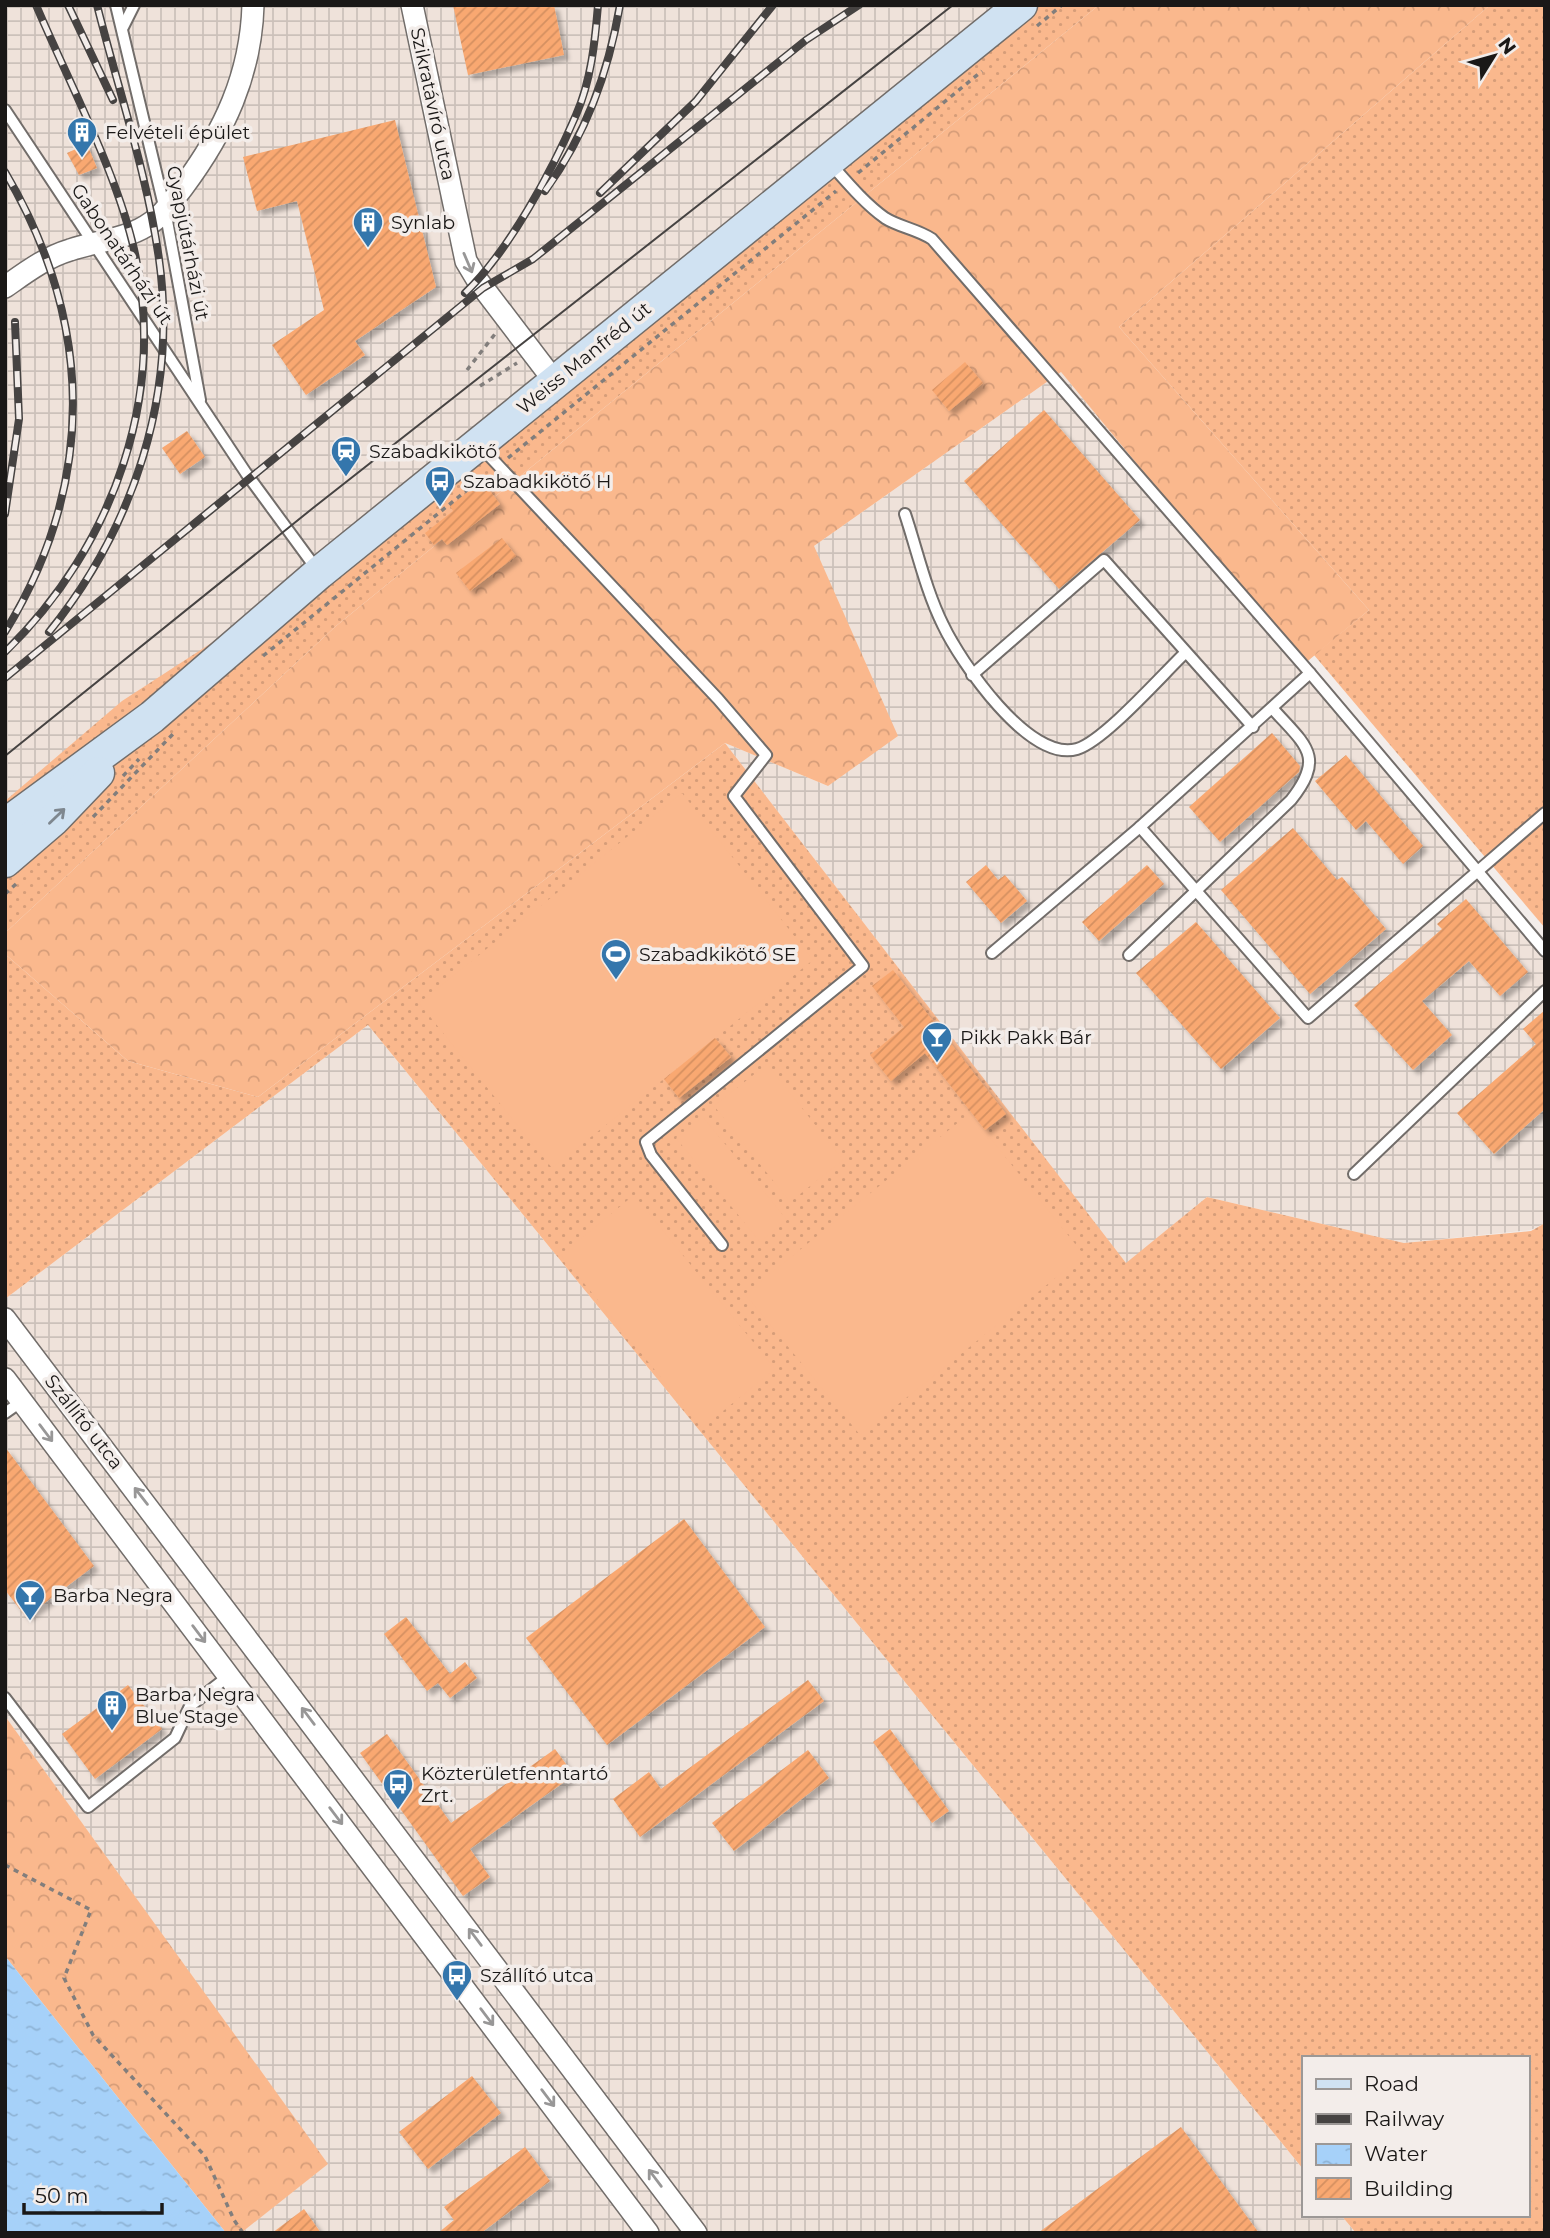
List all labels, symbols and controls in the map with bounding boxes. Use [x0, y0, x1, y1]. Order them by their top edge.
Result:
north arrow [1459, 21, 1529, 91]
street label: Szikratávíró utca [406, 25, 460, 183]
text: N [1493, 33, 1521, 59]
building icon: Felvételi épület [65, 115, 99, 159]
place label: Felvételi épület [105, 121, 251, 144]
street label: Gyapjútárházi út [162, 164, 214, 323]
street label: Gabonatárházi út [66, 179, 178, 329]
building icon: Synlab [351, 205, 385, 249]
place label: Synlab [391, 211, 455, 234]
one-way arrow [463, 252, 476, 273]
street label: Weiss Manfréd út [512, 297, 656, 419]
station icon: Szabadkikötő [329, 434, 363, 478]
place label: Szabadkikötő [369, 440, 497, 463]
bus stop icon: Szabadkikötő H [423, 464, 457, 508]
place label: Szabadkikötő H [463, 470, 612, 493]
one-way arrow [48, 807, 65, 824]
sports icon: Szabadkikötő SE [599, 937, 633, 981]
place label: Szabadkikötő SE [639, 943, 797, 966]
bar icon: Pikk Pakk Bár [920, 1020, 954, 1064]
place label: Pikk Pakk Bár [960, 1026, 1092, 1049]
street label: Szállító utca [40, 1370, 128, 1474]
one-way arrow [39, 1423, 54, 1442]
one-way arrow [134, 1487, 149, 1506]
bar icon: Barba Negra [13, 1578, 47, 1622]
place label: Barba Negra [53, 1584, 173, 1607]
one-way arrow [191, 1624, 206, 1643]
place label: Barba Negra Blue Stage [135, 1683, 255, 1728]
building icon: Barba Negra Blue Stage [95, 1688, 129, 1732]
one-way arrow [301, 1707, 316, 1726]
place label: Közterületfenntartó Zrt. [421, 1762, 608, 1807]
bus stop icon: Közterületfenntartó Zrt. [381, 1767, 415, 1811]
one-way arrow [328, 1806, 343, 1824]
one-way arrow [468, 1928, 482, 1947]
bus stop icon: Szállító utca [440, 1958, 474, 2002]
place label: Szállító utca [480, 1964, 594, 1987]
one-way arrow [480, 2007, 494, 2026]
legend [1302, 2056, 1529, 2217]
text: Road [1364, 2071, 1419, 2096]
one-way arrow [540, 2088, 555, 2107]
text: Railway [1364, 2106, 1445, 2131]
text: Water [1364, 2141, 1428, 2166]
one-way arrow [648, 2169, 662, 2188]
scale bar [24, 2172, 163, 2216]
text: Building [1364, 2176, 1454, 2201]
text: 50 m [35, 2183, 89, 2208]

